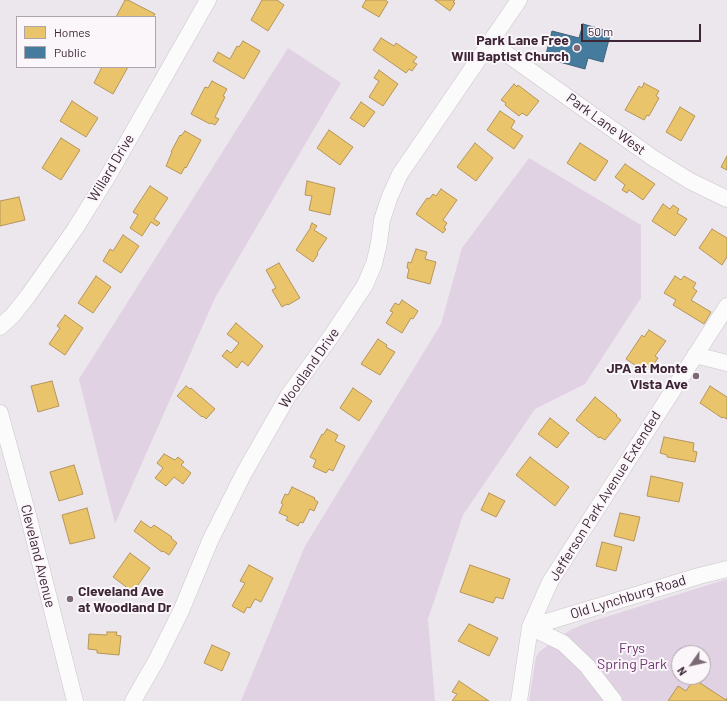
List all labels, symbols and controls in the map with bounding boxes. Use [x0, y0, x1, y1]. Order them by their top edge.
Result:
legend [16, 16, 156, 68]
scale bar [583, 16, 703, 42]
text: 50 m [588, 24, 613, 38]
text: Homes [54, 25, 90, 39]
place label: Park Lane Free Will Baptist Church [451, 32, 569, 64]
marker: Park Lane Free Will Baptist Church [572, 43, 582, 53]
text: Public [54, 45, 86, 59]
street label: Park Lane West [563, 90, 649, 158]
street label: Willard Drive [84, 131, 138, 205]
street label: Woodland Drive [275, 325, 343, 411]
place label: JPA at Monte Vista Ave [606, 360, 688, 392]
marker: JPA at Monte Vista Ave [691, 371, 701, 381]
street label: Jefferson Park Avenue Extended [546, 408, 664, 584]
street label: Cleveland Avenue [17, 503, 59, 609]
street label: Old Lynchburg Road [568, 571, 688, 623]
place label: Cleveland Ave at Woodland Dr [78, 583, 171, 616]
marker: Cleveland Ave at Woodland Dr [65, 594, 75, 604]
park label: Frys Spring Park [597, 640, 667, 672]
north arrow [671, 645, 711, 685]
text: N [674, 665, 689, 678]

